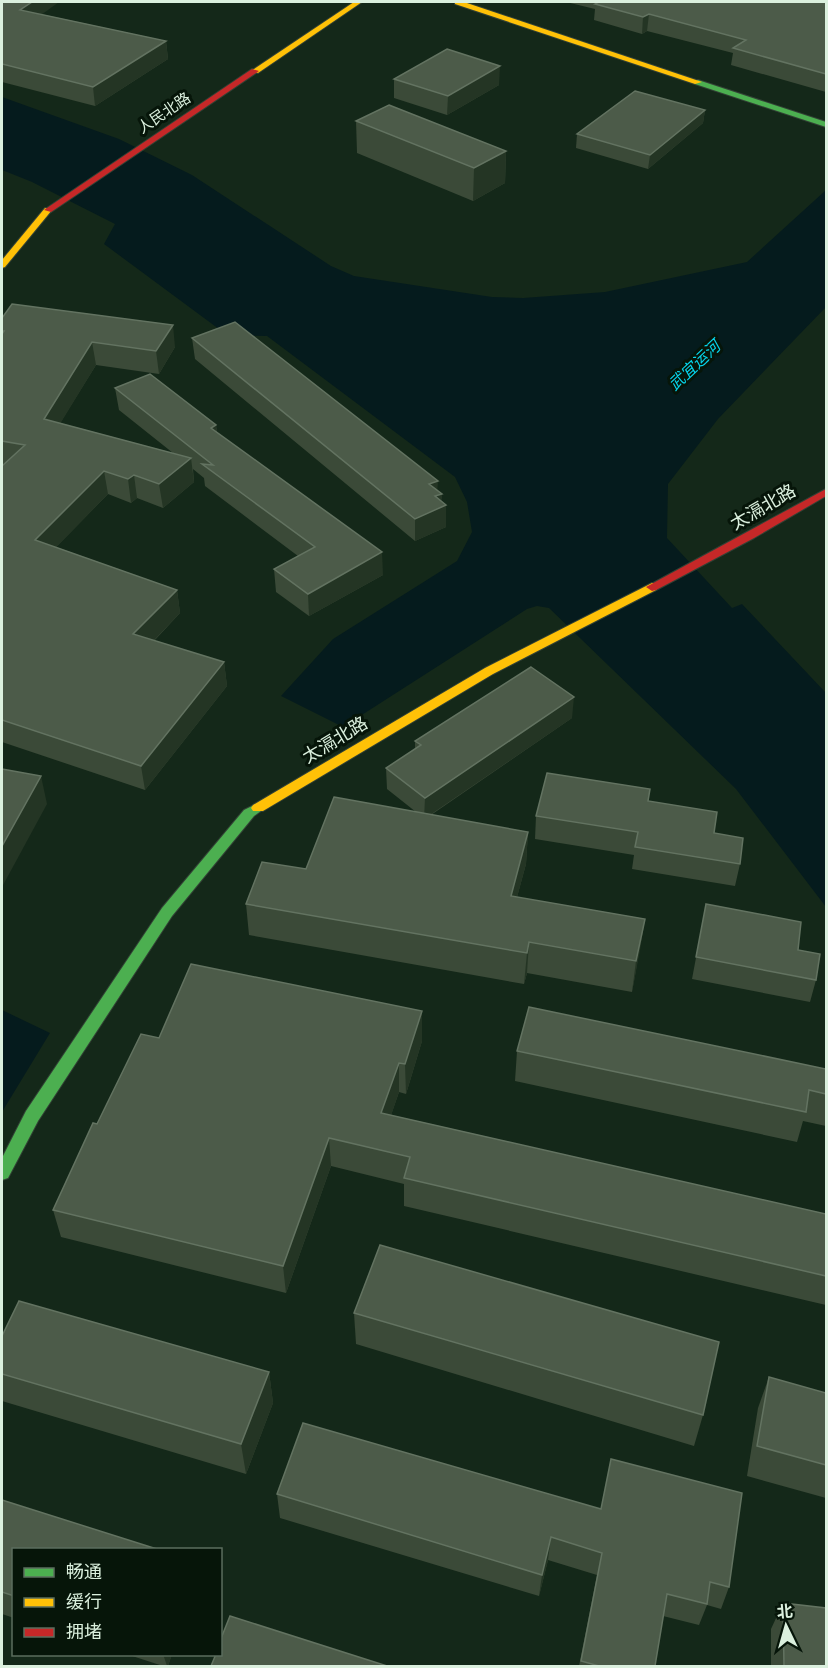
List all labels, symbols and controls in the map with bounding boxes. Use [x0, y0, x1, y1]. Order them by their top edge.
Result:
street label: 人民北路 [134, 89, 194, 137]
water label: 武宜运河 [664, 335, 727, 395]
street label: 太滆北路 [726, 479, 800, 535]
street label: 太滆北路 [298, 712, 372, 768]
legend [12, 1548, 222, 1656]
text: 畅通 [66, 1561, 102, 1583]
text: 缓行 [66, 1591, 102, 1613]
north arrow [756, 1596, 816, 1656]
text: 北 [776, 1601, 794, 1623]
text: 拥堵 [66, 1621, 102, 1643]

